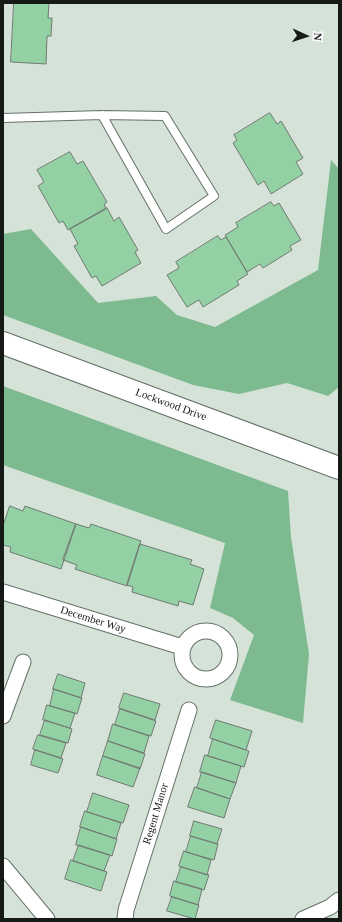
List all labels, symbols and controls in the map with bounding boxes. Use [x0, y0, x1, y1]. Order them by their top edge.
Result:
north arrow [286, 16, 326, 56]
text: N [312, 32, 324, 41]
street label: Lockwood Drive [134, 386, 208, 424]
street label: December Way [59, 604, 127, 636]
street label: Regent Manor [140, 782, 172, 846]

